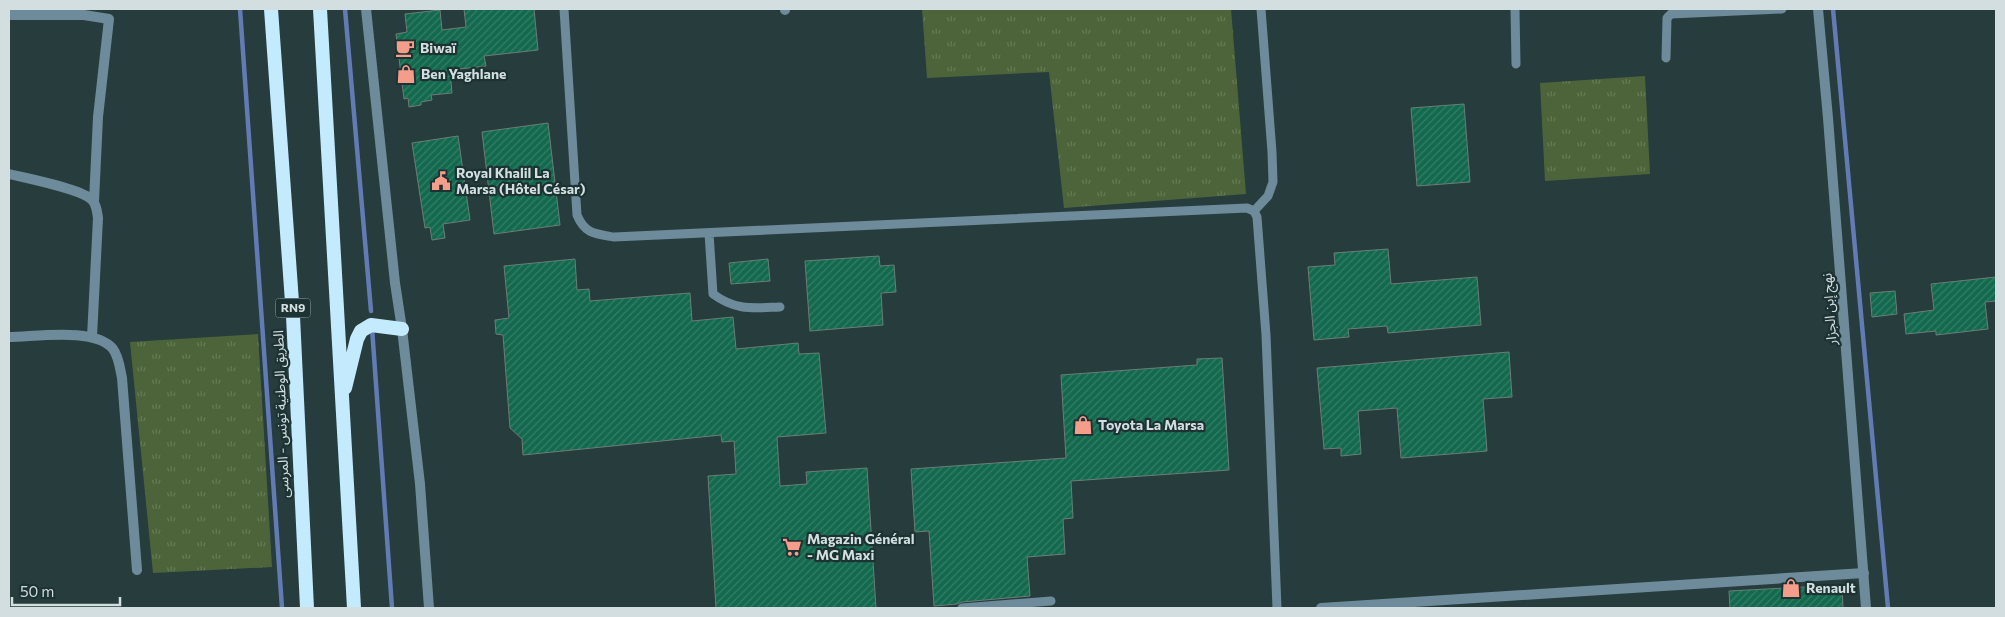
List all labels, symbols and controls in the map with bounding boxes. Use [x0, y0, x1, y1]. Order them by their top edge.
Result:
cafe icon: Biwaï [394, 37, 416, 59]
place label: Biwaï [420, 39, 457, 56]
shop icon: Ben Yaghlane [395, 63, 417, 85]
place label: Ben Yaghlane [421, 65, 506, 82]
place label: Royal Khalil La Marsa (Hôtel César) [456, 164, 586, 197]
public building icon: Royal Khalil La Marsa (Hôtel César) [430, 170, 452, 192]
street label: نهج إبن الجزار [1817, 272, 1843, 347]
road number: RN9 [276, 298, 310, 318]
street label: الطريق الوطنية تونس - المرسى [269, 330, 294, 498]
shop icon: Toyota La Marsa [1072, 414, 1094, 436]
place label: Toyota La Marsa [1098, 416, 1204, 433]
place label: Magazin Général - MG Maxi [807, 530, 915, 563]
supermarket icon: Magazin Général - MG Maxi [781, 536, 803, 558]
scale bar [12, 574, 120, 606]
shop icon: Renault [1780, 577, 1802, 599]
place label: Renault [1806, 579, 1856, 596]
text: 50 m [20, 582, 54, 600]

